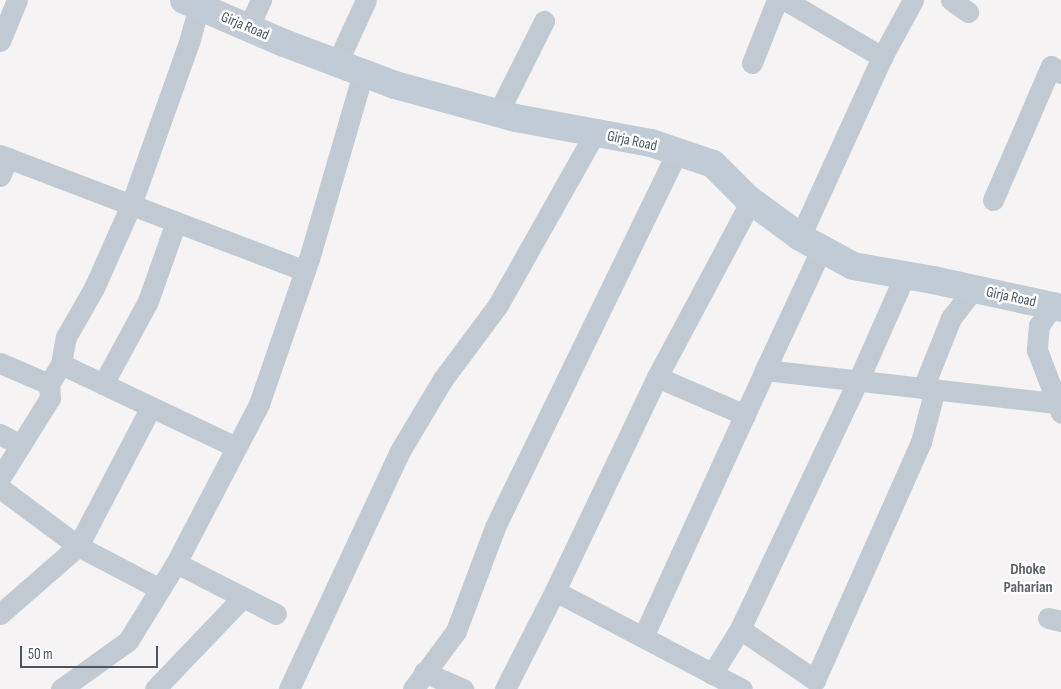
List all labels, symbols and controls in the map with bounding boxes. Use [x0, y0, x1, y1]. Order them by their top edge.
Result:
street label: Girja Road [218, 8, 272, 44]
street label: Girja Road [605, 127, 659, 155]
street label: Girja Road [984, 283, 1038, 311]
district label: Dhoke Paharian [1003, 560, 1053, 598]
scale bar [22, 636, 160, 668]
text: 50 m [28, 645, 53, 664]

